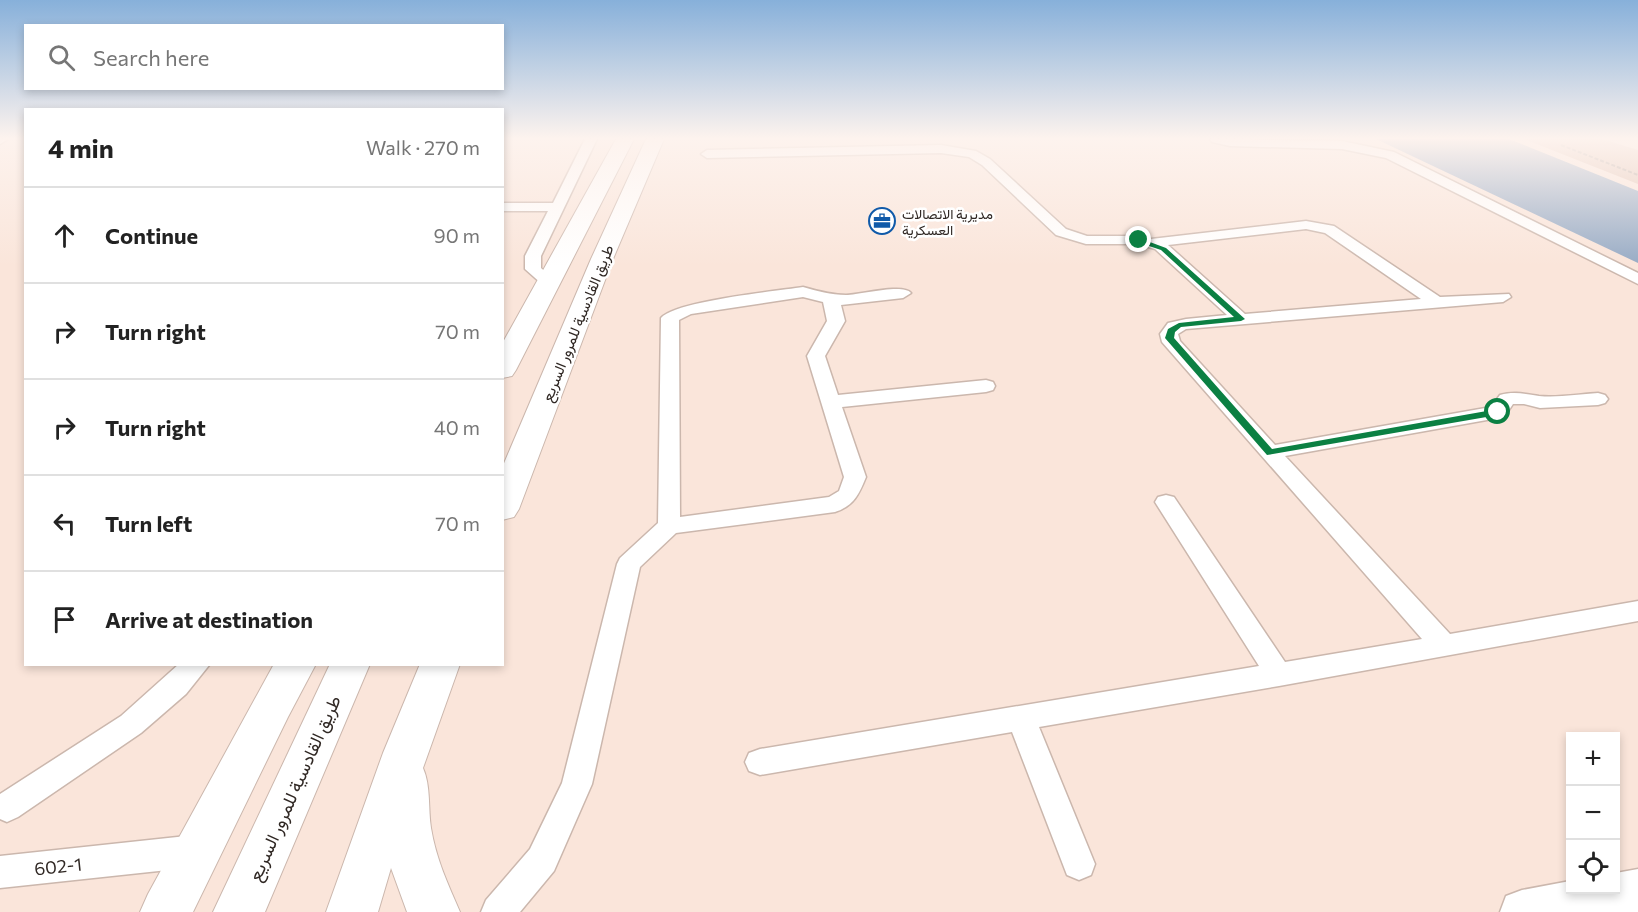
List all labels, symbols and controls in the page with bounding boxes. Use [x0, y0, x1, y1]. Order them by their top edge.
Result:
search box [24, 24, 504, 90]
icon: search [45, 41, 78, 74]
text: Search here [93, 44, 209, 71]
text: 4 min [48, 132, 114, 163]
text: Walk · 270 m [366, 135, 480, 159]
place label: مديرية الاتصالات العسكرية [902, 205, 993, 239]
office icon: مديرية الاتصالات العسكرية [867, 206, 897, 236]
icon: ahead [48, 219, 81, 252]
text: Continue [105, 222, 198, 249]
text: 90 m [434, 223, 480, 247]
route end [1125, 226, 1151, 252]
street label: طريق القادسية للمرور السريع [537, 242, 620, 405]
icon: right [48, 315, 81, 348]
text: Turn right [105, 318, 206, 345]
text: 70 m [435, 319, 480, 343]
route start [1484, 398, 1510, 424]
icon: right [48, 411, 81, 444]
text: Turn right [105, 414, 206, 441]
text: 40 m [434, 415, 480, 439]
icon: left [48, 507, 81, 540]
text: Turn left [105, 510, 192, 537]
text: 70 m [435, 511, 480, 535]
icon: arrive [48, 603, 81, 636]
text: Arrive at destination [105, 606, 313, 633]
street label: طريق القادسية للمرور السريع [243, 692, 347, 885]
map controls [1566, 732, 1620, 894]
button: + [1566, 732, 1620, 786]
button: − [1566, 786, 1620, 840]
button: locate [1566, 840, 1620, 894]
street label: 602-1 [33, 853, 83, 879]

